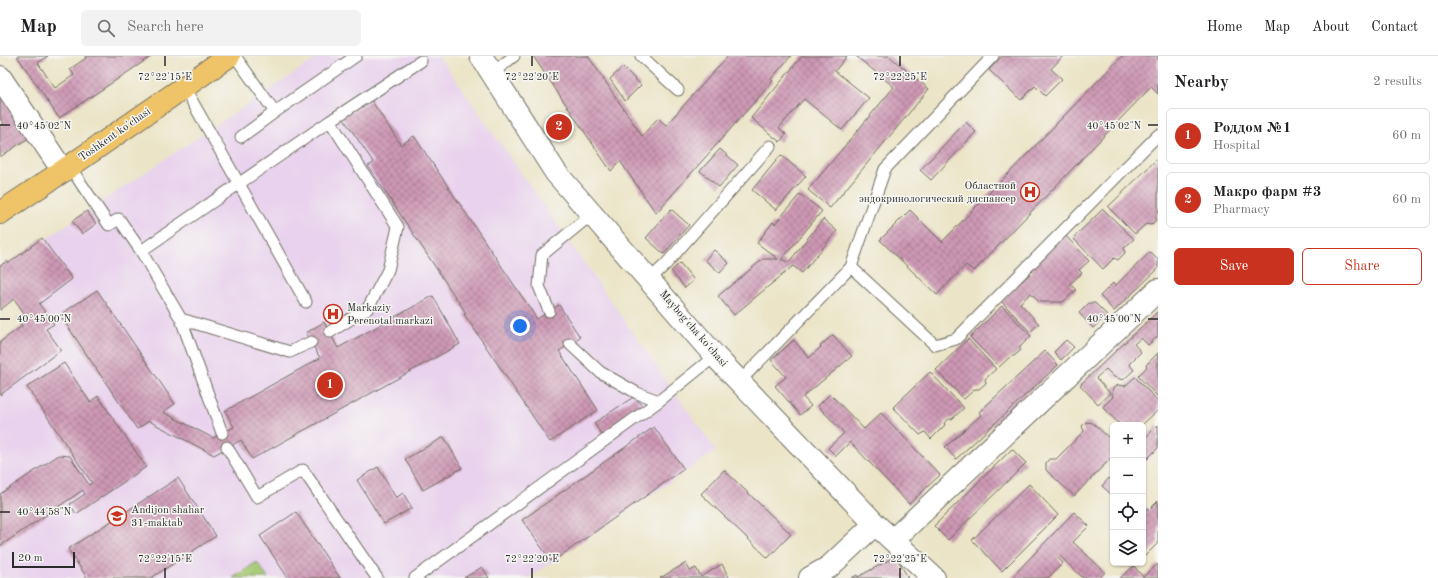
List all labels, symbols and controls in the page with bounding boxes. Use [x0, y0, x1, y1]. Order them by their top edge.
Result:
search box [81, 10, 361, 46]
icon: search [95, 17, 117, 39]
text: Map [20, 18, 57, 37]
text: Search here [127, 20, 204, 35]
text: Home [1207, 20, 1242, 34]
text: Map [1264, 20, 1290, 34]
text: About [1312, 20, 1349, 34]
text: Contact [1371, 20, 1418, 34]
text: 72°22'15"E [138, 72, 192, 82]
text: 72°22'20"E [505, 72, 559, 82]
text: 72°22'25"E [873, 72, 927, 82]
text: Nearby [1174, 74, 1229, 91]
text: 2 results [1373, 75, 1422, 88]
street label: Toshkent ko'chasi [77, 106, 153, 164]
pin: 2 [546, 112, 572, 142]
text: 40°45'02"N [17, 121, 72, 131]
text: 40°45'02"N [1087, 121, 1142, 131]
text: Роддом №1 [1213, 121, 1291, 136]
text: 1 [1184, 129, 1192, 142]
text: 60 m [1392, 129, 1421, 142]
text: Hospital [1213, 139, 1260, 152]
place label: Областной эндокринологический диспансер [859, 181, 1016, 205]
hospital icon: Областной эндокринологический диспансер [1019, 181, 1041, 203]
text: Макро фарм #3 [1213, 185, 1322, 200]
text: 2 [1184, 193, 1192, 206]
text: 60 m [1392, 193, 1421, 206]
text: Pharmacy [1213, 203, 1270, 216]
button: Save [1174, 248, 1294, 285]
button: Share [1302, 248, 1422, 285]
street label: Maybog'cha ko'chasi [657, 289, 729, 369]
hospital icon: Markaziy Perenotal markazi [322, 303, 344, 325]
place label: Markaziy Perenotal markazi [347, 303, 433, 327]
text: 40°45'00"N [17, 314, 72, 324]
text: 40°45'00"N [1087, 314, 1142, 324]
your location [510, 316, 530, 336]
pin: 1 [317, 370, 343, 400]
map controls [1110, 422, 1146, 566]
button: + [1110, 422, 1146, 458]
button: − [1110, 458, 1146, 494]
button: locate [1110, 494, 1146, 530]
school or university icon: Andijon shahar 31-maktab [106, 505, 128, 527]
place label: Andijon shahar 31-maktab [131, 505, 205, 529]
text: 40°44'58"N [17, 507, 72, 517]
button: layers [1110, 530, 1146, 566]
scale bar [12, 550, 75, 569]
text: 20 m [18, 553, 43, 564]
text: 72°22'15"E [138, 554, 192, 564]
text: 72°22'20"E [505, 554, 559, 564]
text: 72°22'25"E [873, 554, 927, 564]

